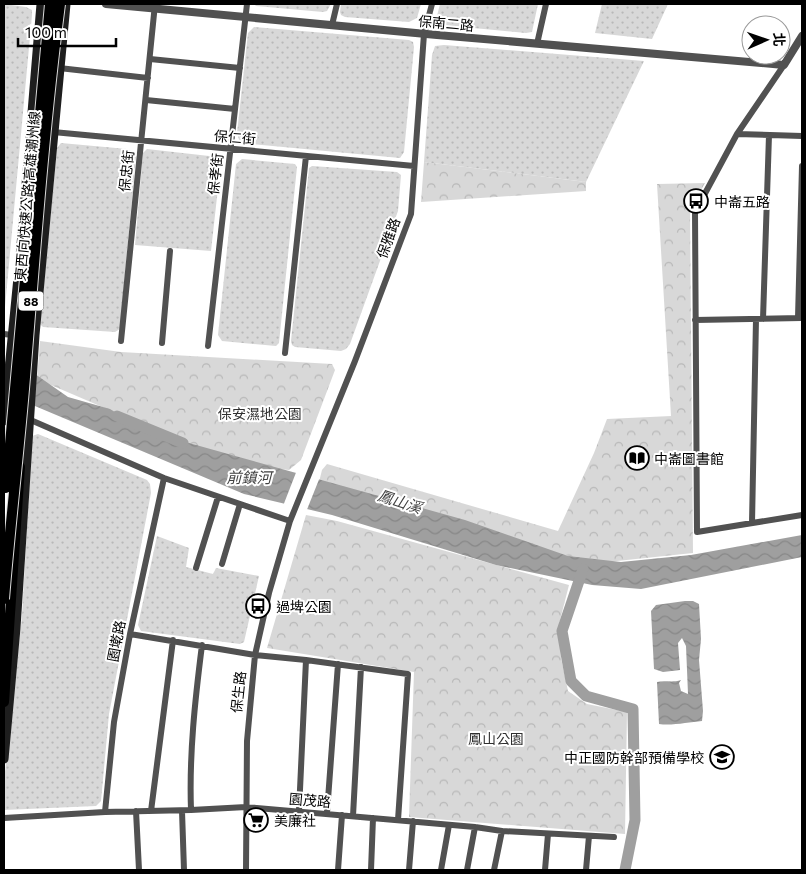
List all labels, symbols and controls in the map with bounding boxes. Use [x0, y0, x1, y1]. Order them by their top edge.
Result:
street label: 保南二路 [417, 12, 475, 34]
scale bar [18, 15, 115, 47]
north arrow [741, 15, 791, 65]
text: 100 m [25, 23, 67, 41]
text: 北 [771, 32, 788, 47]
street label: 東西向快速公路 高雄潮州線 [11, 110, 43, 282]
street label: 保仁街 [213, 127, 257, 147]
street label: 保忠街 [115, 149, 137, 193]
street label: 保孝街 [204, 152, 226, 196]
bus stop icon: 中崙五路 [683, 188, 709, 214]
place label: 中崙五路 [714, 193, 770, 210]
street label: 保雅路 [373, 215, 403, 261]
road number: 88 [18, 292, 44, 310]
park label: 保安濕地公園 [218, 405, 302, 422]
library icon: 中崙圖書館 [624, 445, 650, 471]
place label: 中崙圖書館 [654, 450, 724, 467]
water label: 前鎮河 [226, 468, 274, 486]
water label: 鳳山溪 [376, 485, 426, 517]
bus stop icon: 過埤公園 [245, 593, 271, 619]
place label: 過埤公園 [276, 598, 332, 615]
street label: 園墘路 [104, 619, 128, 663]
street label: 保生路 [227, 670, 249, 714]
park label: 鳳山公園 [468, 730, 524, 747]
school or university icon: 中正國防幹部預備學校 [709, 744, 735, 770]
place label: 中正國防幹部預備學校 [564, 749, 704, 766]
street label: 園茂路 [288, 790, 332, 810]
supermarket icon: 美廉社 [243, 807, 269, 833]
place label: 美廉社 [274, 812, 316, 829]

